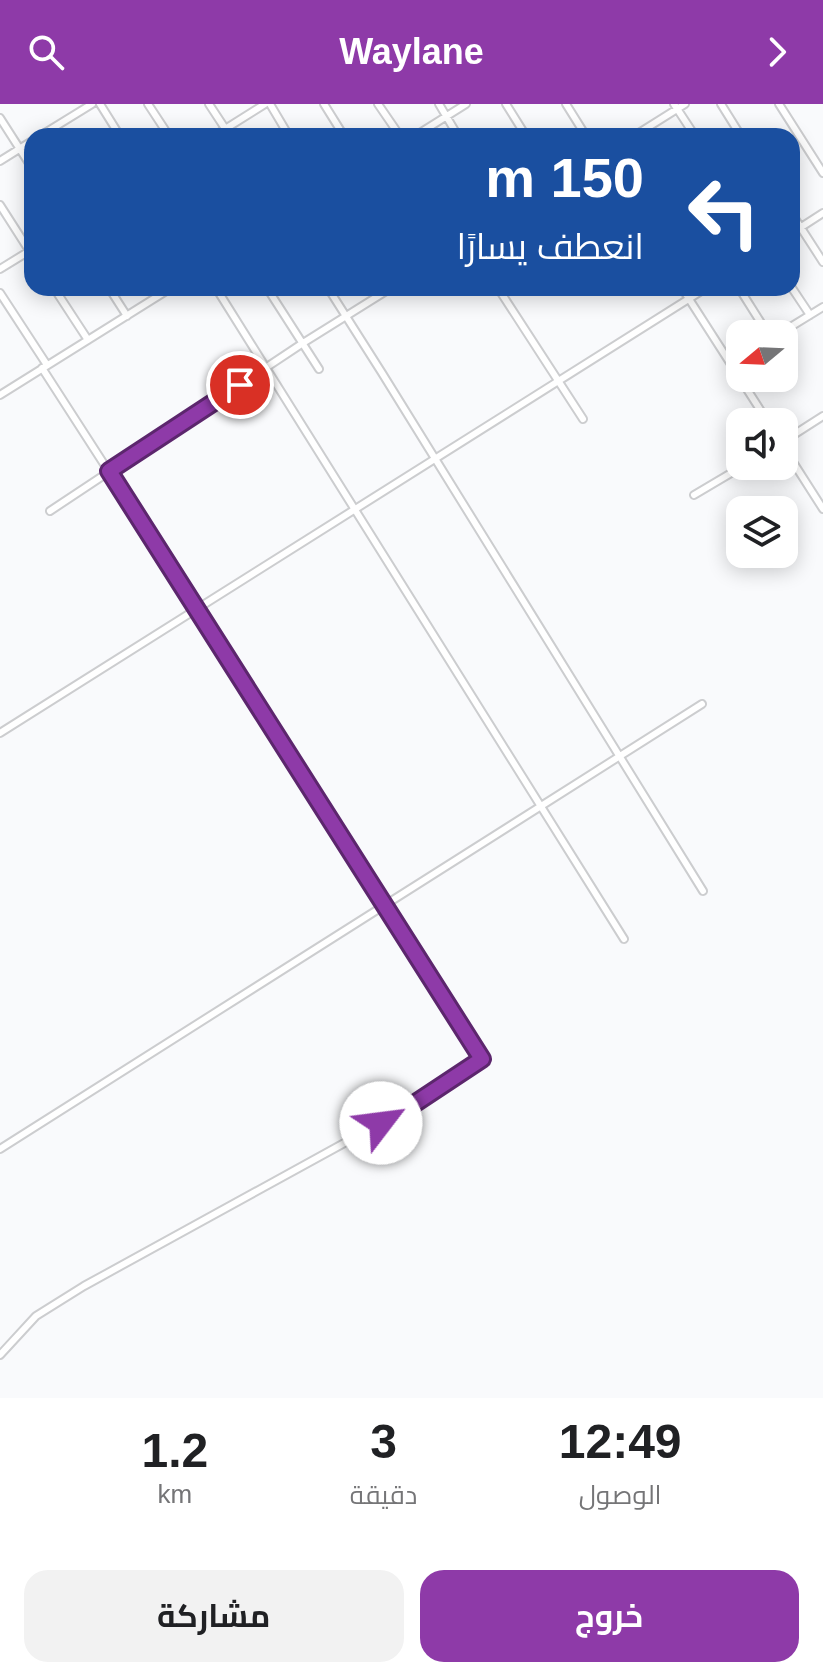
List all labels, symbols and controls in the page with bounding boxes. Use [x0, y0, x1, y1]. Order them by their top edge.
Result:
icon: search [24, 30, 68, 74]
icon: forward [755, 30, 799, 74]
text: Waylane [339, 31, 484, 72]
text: 150 m [485, 146, 644, 209]
icon: left [672, 160, 776, 264]
text: انعطف يسارًا [457, 226, 644, 267]
north arrow [726, 320, 798, 392]
map controls [726, 320, 798, 568]
pin [206, 351, 274, 419]
icon: arrive [218, 363, 262, 407]
button: sound [726, 408, 798, 480]
button: layers [726, 496, 798, 568]
position arrow [339, 1081, 423, 1165]
text: 3 [370, 1415, 397, 1468]
text: 12:49 [559, 1415, 682, 1468]
text: 1.2 [142, 1424, 208, 1477]
text: km [158, 1479, 192, 1509]
text: دقيقة [350, 1480, 417, 1510]
text: الوصول [579, 1480, 662, 1510]
button: مشاركة [24, 1570, 404, 1662]
button: خروج [420, 1570, 799, 1662]

